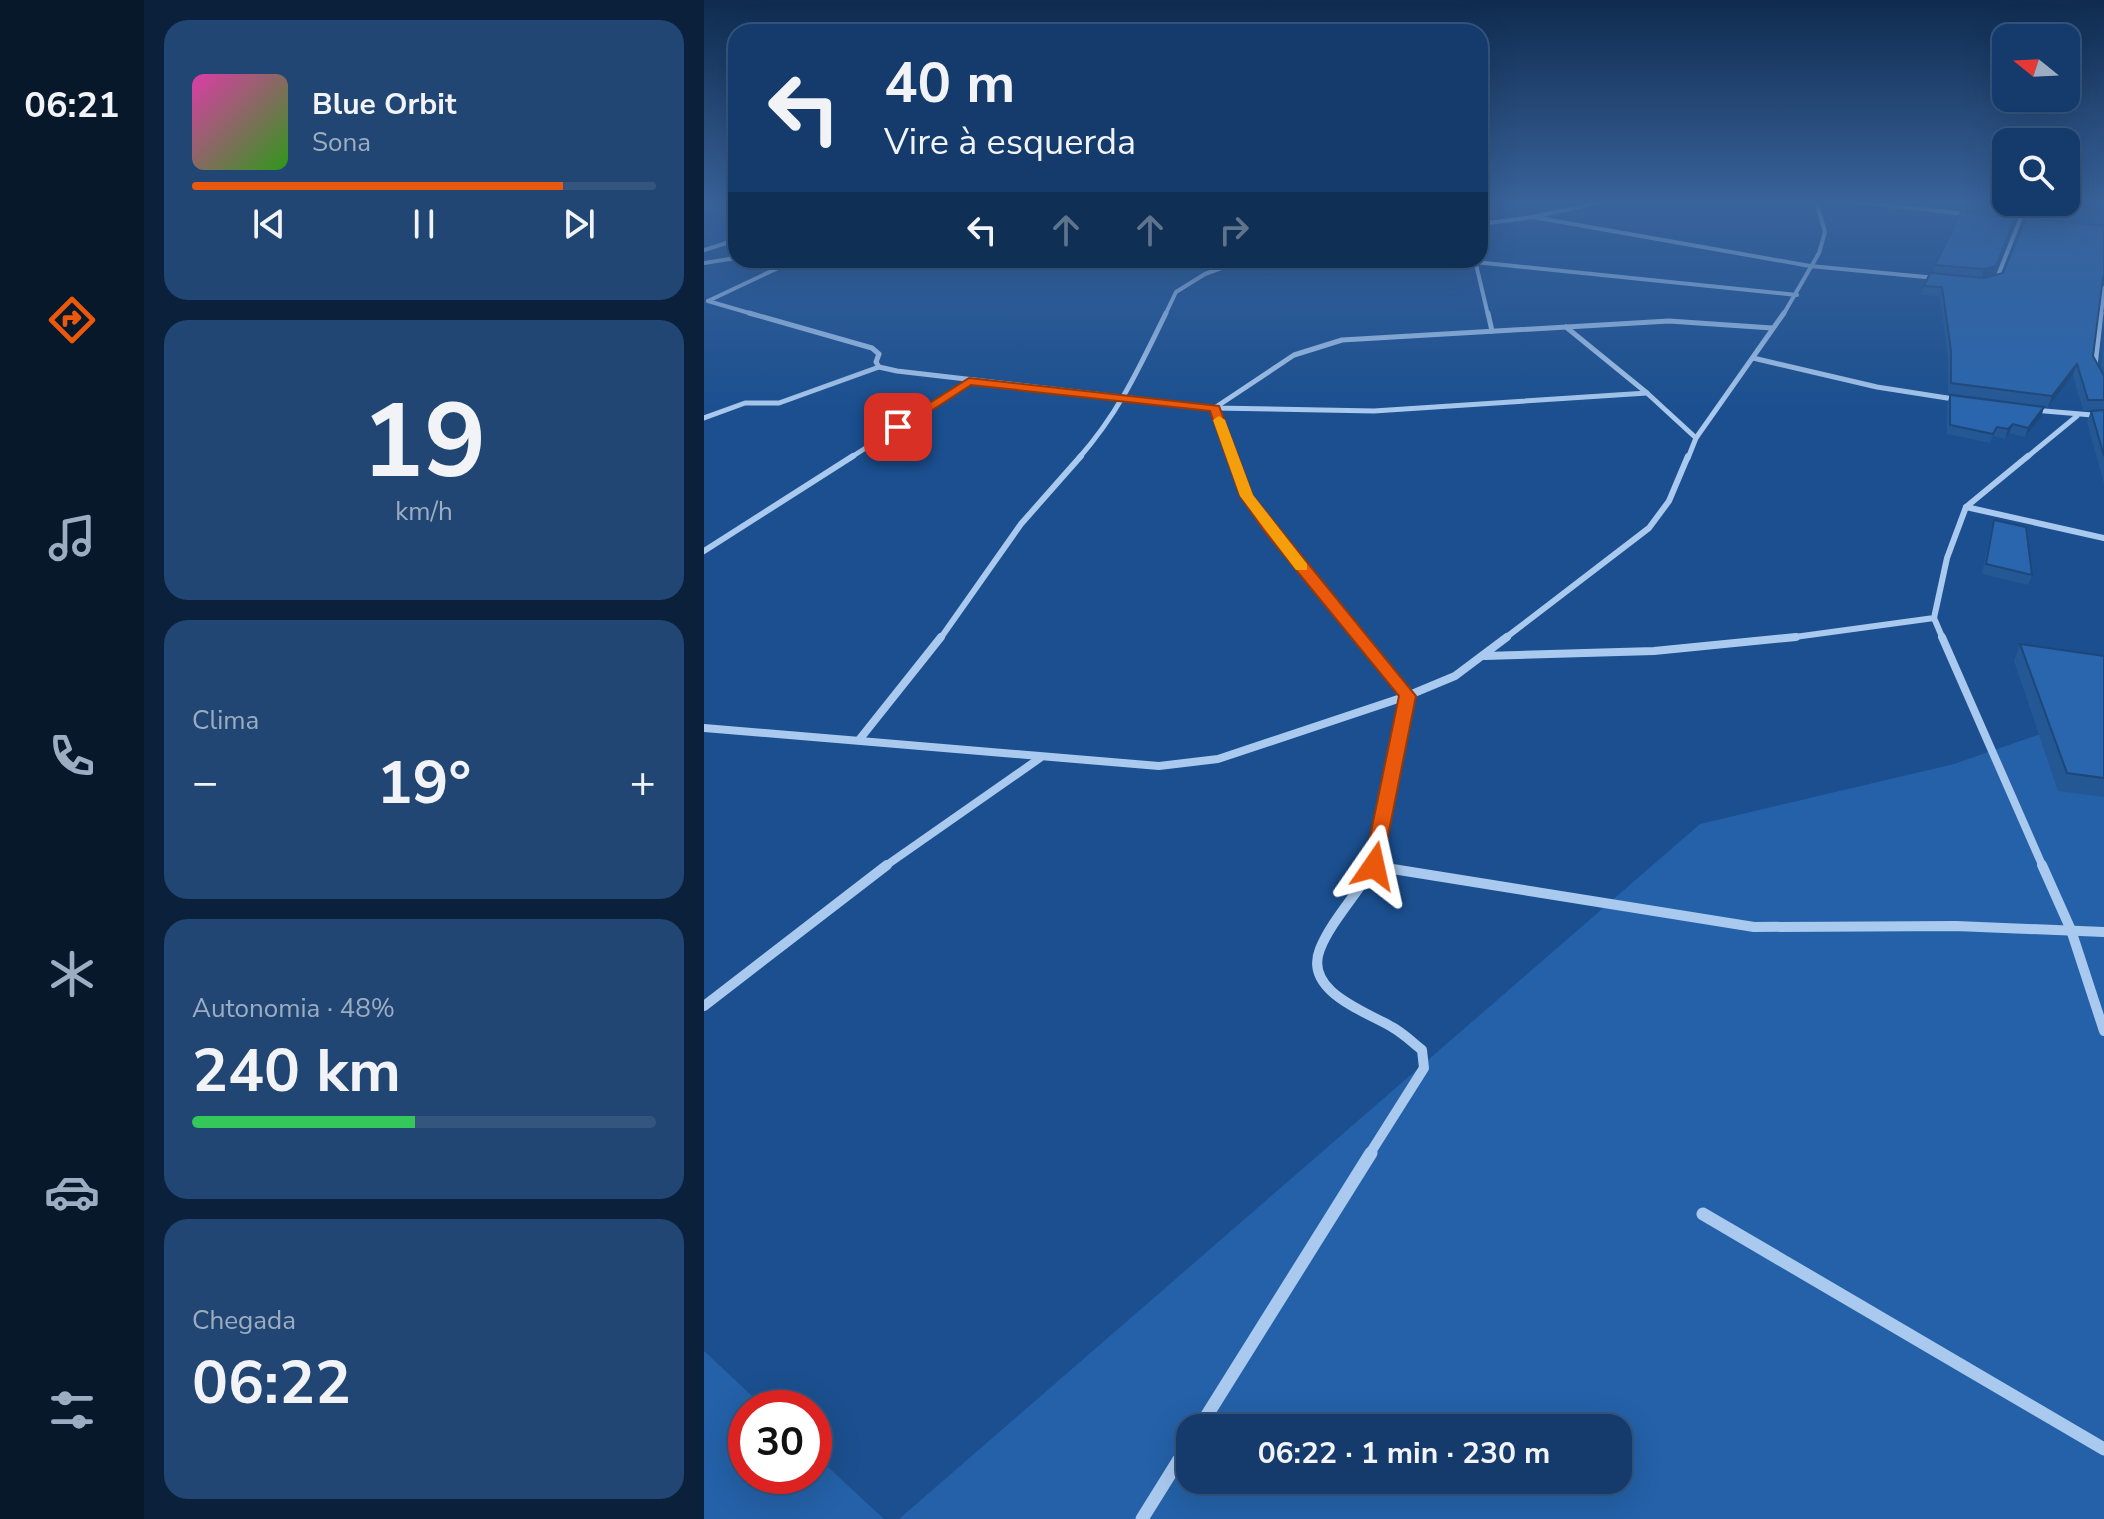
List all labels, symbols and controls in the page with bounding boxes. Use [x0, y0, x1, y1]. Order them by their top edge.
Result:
north arrow [1992, 24, 2080, 112]
map controls [1992, 24, 2080, 216]
text: 40 m [884, 45, 1015, 122]
icon: left [752, 56, 856, 160]
text: 06:21 [24, 81, 120, 130]
text: Blue Orbit [312, 84, 456, 125]
text: Vire à esquerda [884, 118, 1136, 167]
text: Sona [312, 125, 371, 160]
button: search [1992, 128, 2080, 216]
icon: previous [247, 202, 291, 246]
icon: pause [402, 202, 446, 246]
icon: next [557, 202, 601, 246]
icon: left [960, 208, 1004, 252]
icon: ahead [1044, 208, 1088, 252]
icon: ahead [1128, 208, 1172, 252]
icon: right [1212, 208, 1256, 252]
icon: directions [44, 292, 100, 348]
text: 19 [362, 371, 486, 513]
pin [864, 393, 932, 461]
icon: arrive [876, 405, 920, 449]
text: km/h [395, 494, 453, 529]
icon: music [44, 510, 100, 566]
text: Clima [192, 703, 259, 738]
icon: phone [44, 728, 100, 784]
text: 19° [377, 742, 471, 824]
text: − [192, 753, 218, 813]
text: + [630, 753, 656, 813]
position arrow [1332, 824, 1416, 908]
icon: climate [44, 946, 100, 1002]
text: Autonomia · 48% [192, 991, 395, 1026]
text: 240 km [192, 1030, 401, 1112]
icon: car [44, 1164, 100, 1220]
text: Chegada [192, 1303, 296, 1338]
text: 06:22 [192, 1342, 351, 1424]
icon: filters [44, 1382, 100, 1438]
speed limit sign: 30 [728, 1390, 832, 1494]
text: 06:22 · 1 min · 230 m [1258, 1433, 1550, 1474]

